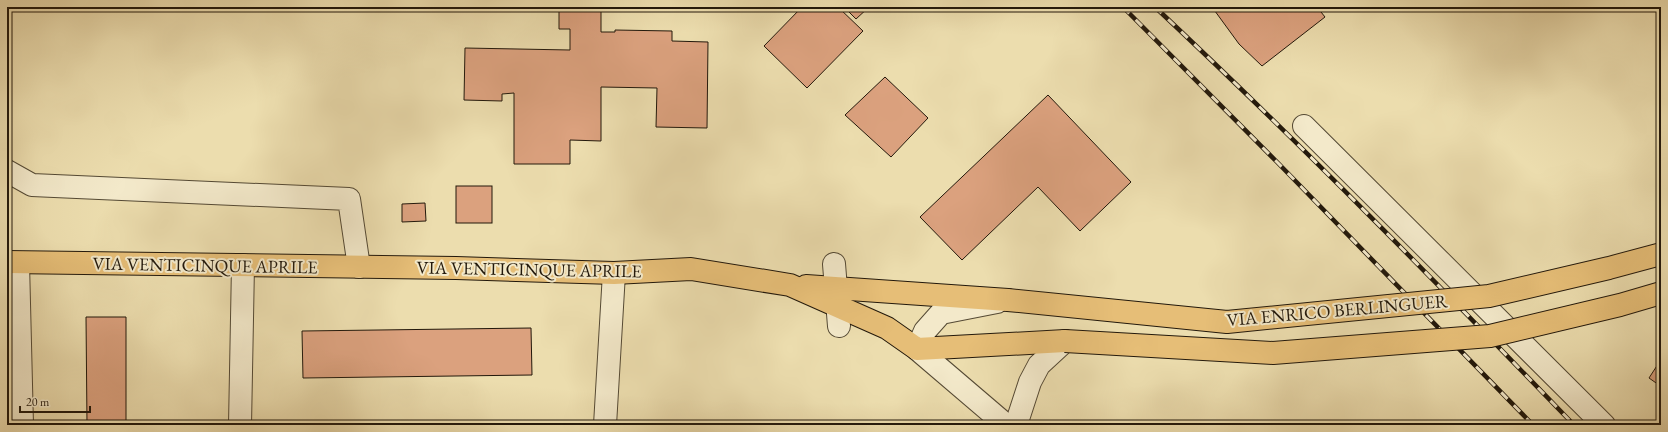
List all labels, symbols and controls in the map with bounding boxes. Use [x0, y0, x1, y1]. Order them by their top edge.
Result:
street label: VIA VENTICINQUE APRILE [92, 252, 318, 278]
street label: VIA VENTICINQUE APRILE [416, 256, 642, 282]
street label: VIA ENRICO BERLINGUER [1226, 289, 1449, 331]
scale bar [20, 388, 90, 414]
text: 20 m [26, 394, 50, 410]

